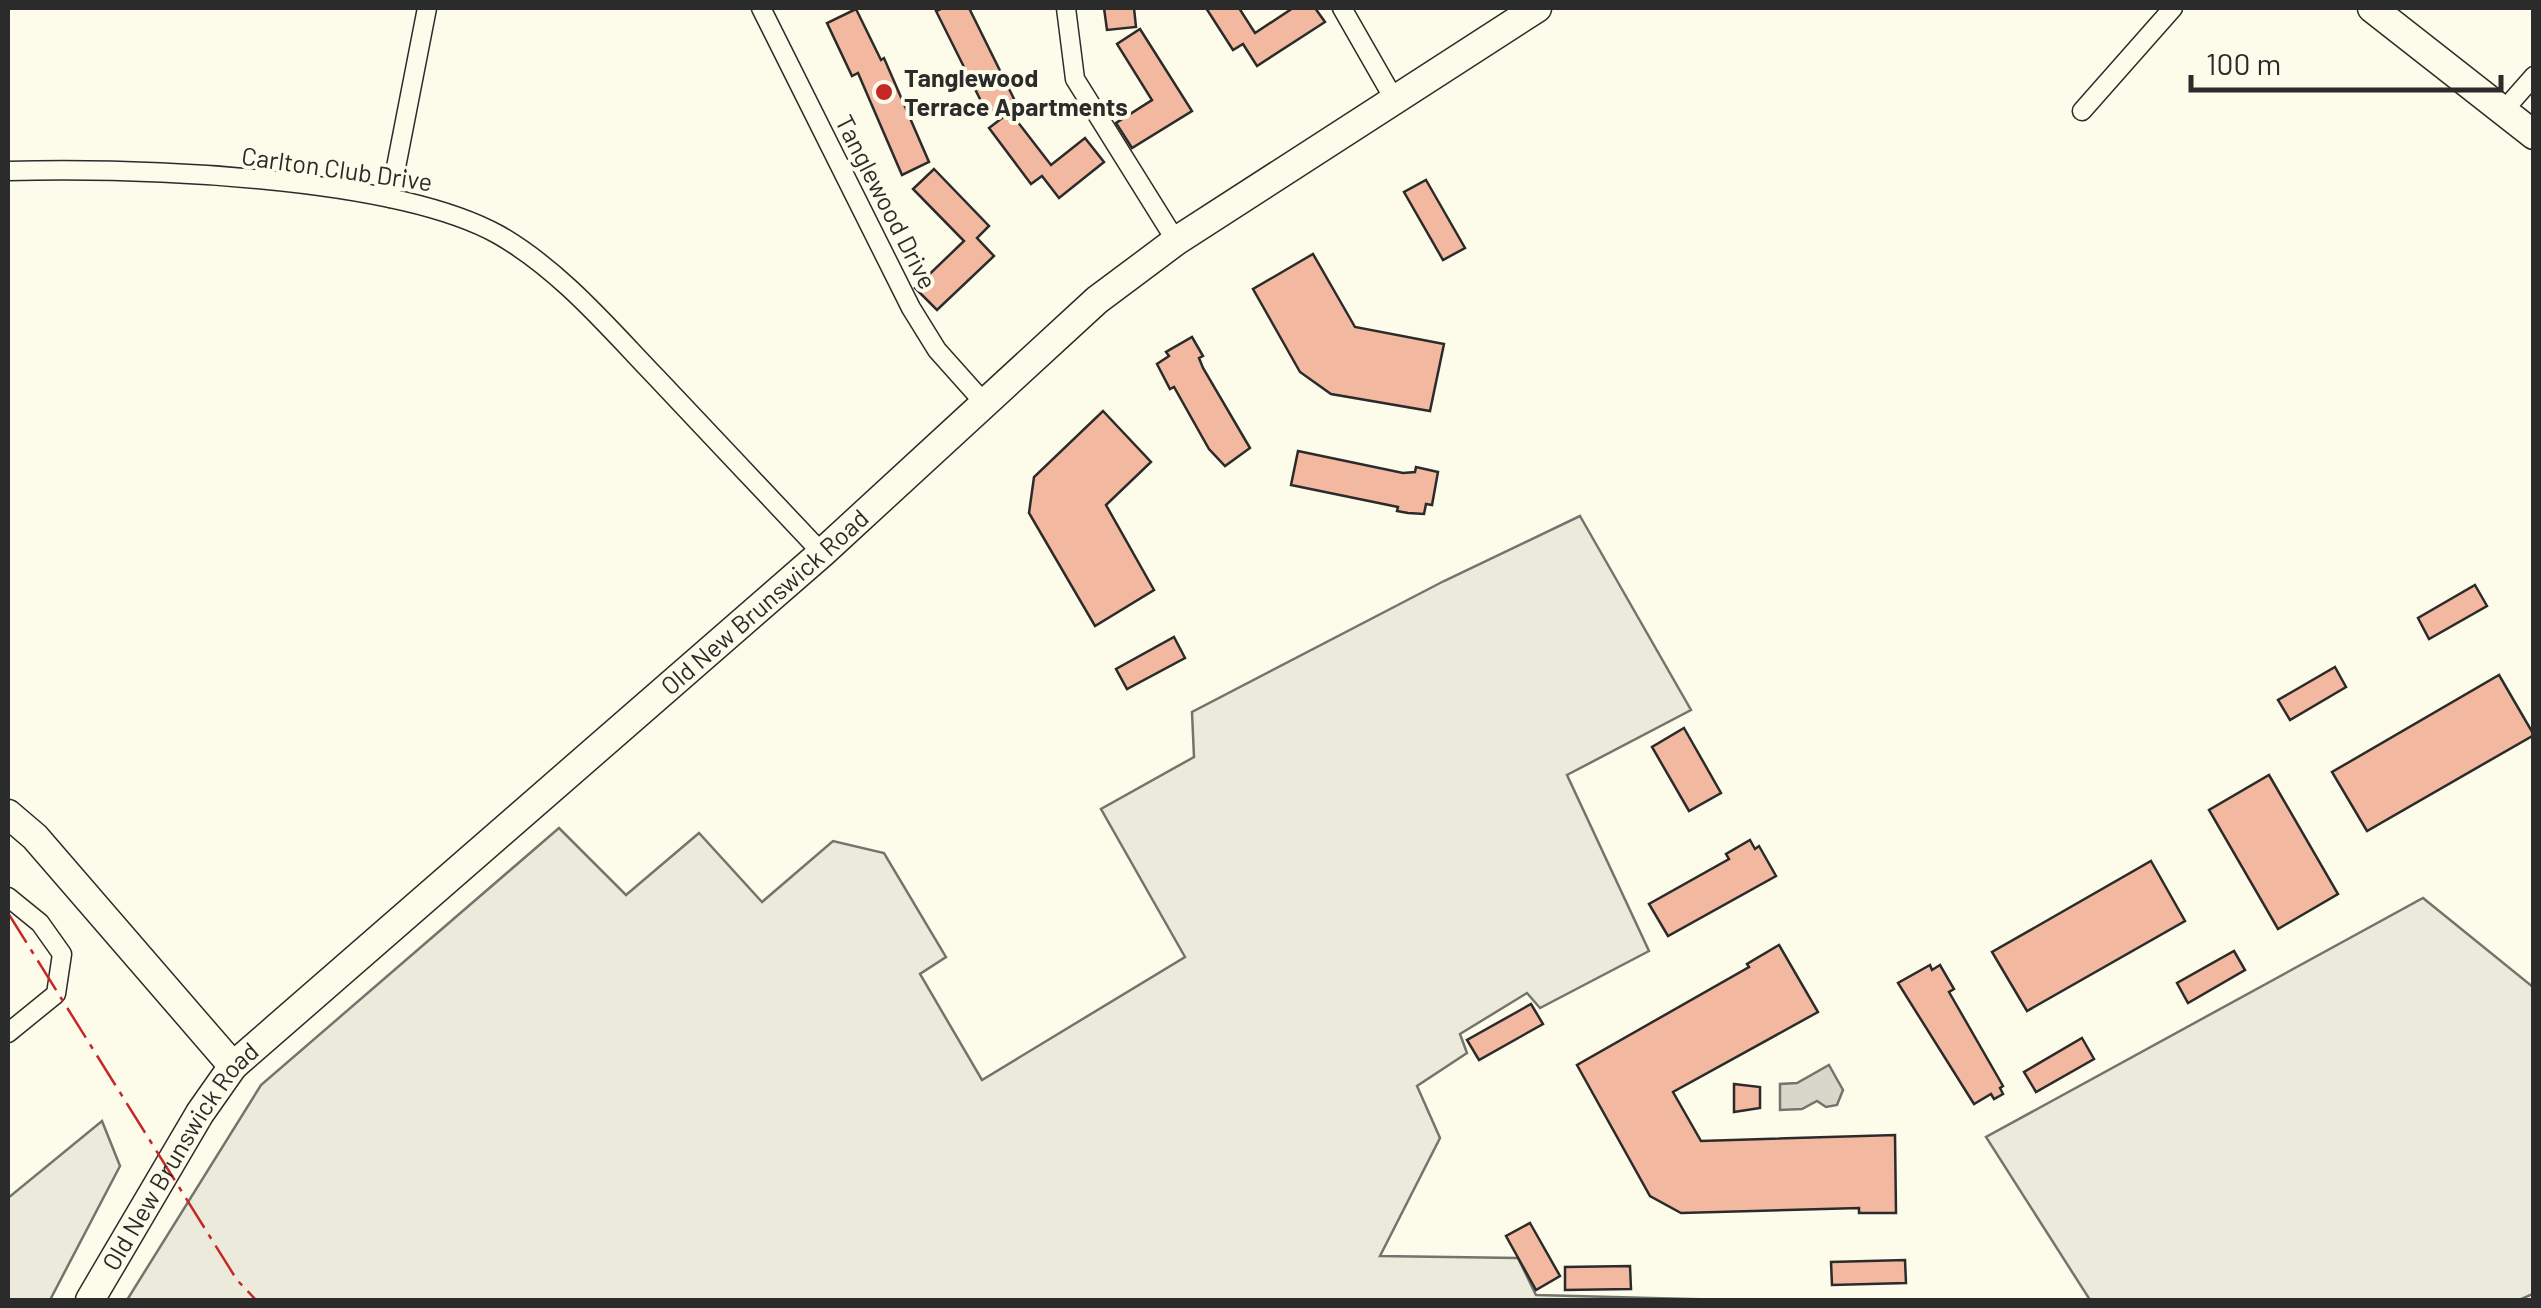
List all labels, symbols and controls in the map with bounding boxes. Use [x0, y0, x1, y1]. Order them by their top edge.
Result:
scale bar [2191, 30, 2501, 92]
text: 100 m [2206, 45, 2281, 81]
place label: Tanglewood Terrace Apartments [904, 62, 1128, 121]
marker: Tanglewood Terrace Apartments [873, 81, 895, 103]
street label: Tanglewood Drive [830, 109, 944, 294]
street label: Carlton Club Drive [240, 140, 434, 196]
street label: Old New Brunswick Road [654, 502, 874, 701]
street label: Old New Brunswick Road [95, 1035, 264, 1275]

